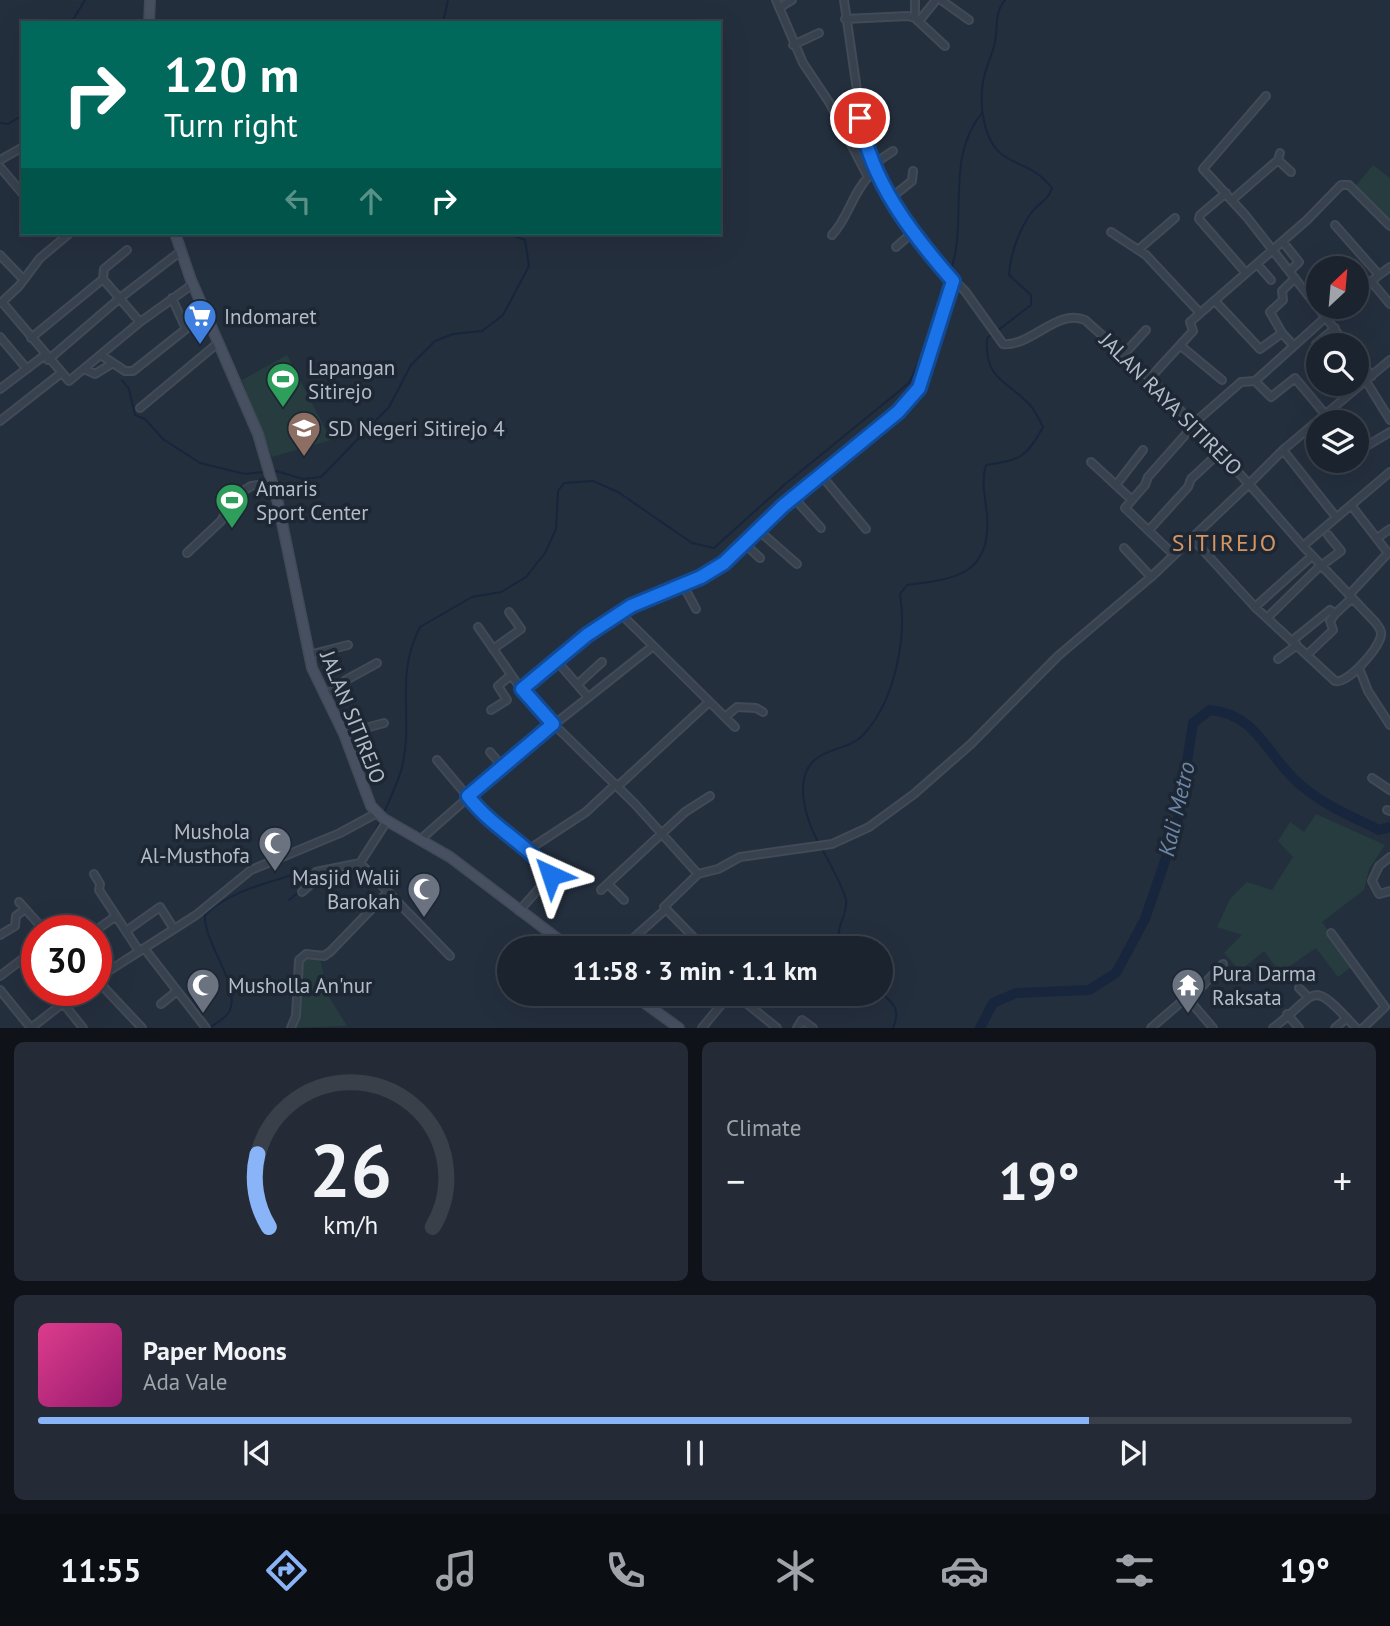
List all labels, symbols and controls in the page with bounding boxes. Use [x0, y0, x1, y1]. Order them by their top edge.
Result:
text: 120 m [164, 42, 299, 106]
icon: right [49, 49, 140, 140]
pin [830, 88, 890, 148]
icon: arrive [841, 99, 879, 137]
text: Turn right [164, 104, 298, 146]
icon: left [279, 182, 317, 220]
icon: ahead [352, 182, 390, 220]
icon: right [425, 182, 463, 220]
north arrow [1306, 256, 1368, 318]
map controls [1306, 256, 1369, 473]
supermarket icon: Indomaret [181, 297, 219, 346]
place label: Indomaret [224, 303, 317, 330]
street label: JALAN RAYA SITIREJO [1093, 326, 1248, 481]
button: search [1306, 333, 1369, 396]
place label: Lapangan Sitirejo [308, 354, 395, 405]
sports icon: Lapangan Sitirejo [264, 360, 302, 409]
school or university icon: SD Negeri Sitirejo 4 [285, 409, 323, 458]
button: layers [1306, 410, 1369, 473]
place label: SD Negeri Sitirejo 4 [328, 415, 505, 442]
place label: Amaris Sport Center [256, 475, 368, 526]
sports icon: Amaris Sport Center [213, 481, 251, 530]
district label: SITIREJO [1172, 527, 1278, 558]
street label: JALAN SITIREJO [314, 646, 392, 787]
water label: Kali Metro [1151, 759, 1201, 859]
place label: Mushola Al-Musthofa [141, 818, 250, 869]
mosque icon: Mushola Al-Musthofa [256, 824, 294, 873]
position arrow [514, 838, 588, 912]
place label: Masjid Walii Barokah [292, 864, 400, 915]
mosque icon: Masjid Walii Barokah [405, 870, 443, 919]
speed limit sign: 30 [21, 915, 112, 1006]
text: 11:58 · 3 min · 1.1 km [573, 954, 818, 987]
place label: Pura Darma Raksata [1212, 960, 1316, 1011]
mosque icon: Musholla An'nur [184, 966, 222, 1015]
temple icon: Pura Darma Raksata [1169, 966, 1207, 1015]
place label: Musholla An'nur [228, 972, 372, 999]
text: Climate [726, 1113, 801, 1142]
text: 26 [310, 1124, 392, 1218]
text: 19° [998, 1147, 1080, 1214]
text: − [726, 1156, 745, 1205]
text: + [1333, 1156, 1352, 1205]
text: km/h [324, 1209, 378, 1241]
text: Paper Moons [143, 1334, 287, 1367]
text: Ada Vale [143, 1367, 227, 1396]
icon: previous [238, 1434, 276, 1472]
icon: pause [676, 1434, 714, 1472]
icon: next [1114, 1434, 1152, 1472]
icon: directions [262, 1546, 311, 1595]
icon: music [432, 1546, 481, 1595]
icon: phone [601, 1546, 650, 1595]
icon: climate [771, 1546, 820, 1595]
icon: car [940, 1546, 989, 1595]
icon: filters [1110, 1546, 1159, 1595]
text: 11:55 [60, 1549, 141, 1591]
text: 19° [1279, 1549, 1330, 1591]

